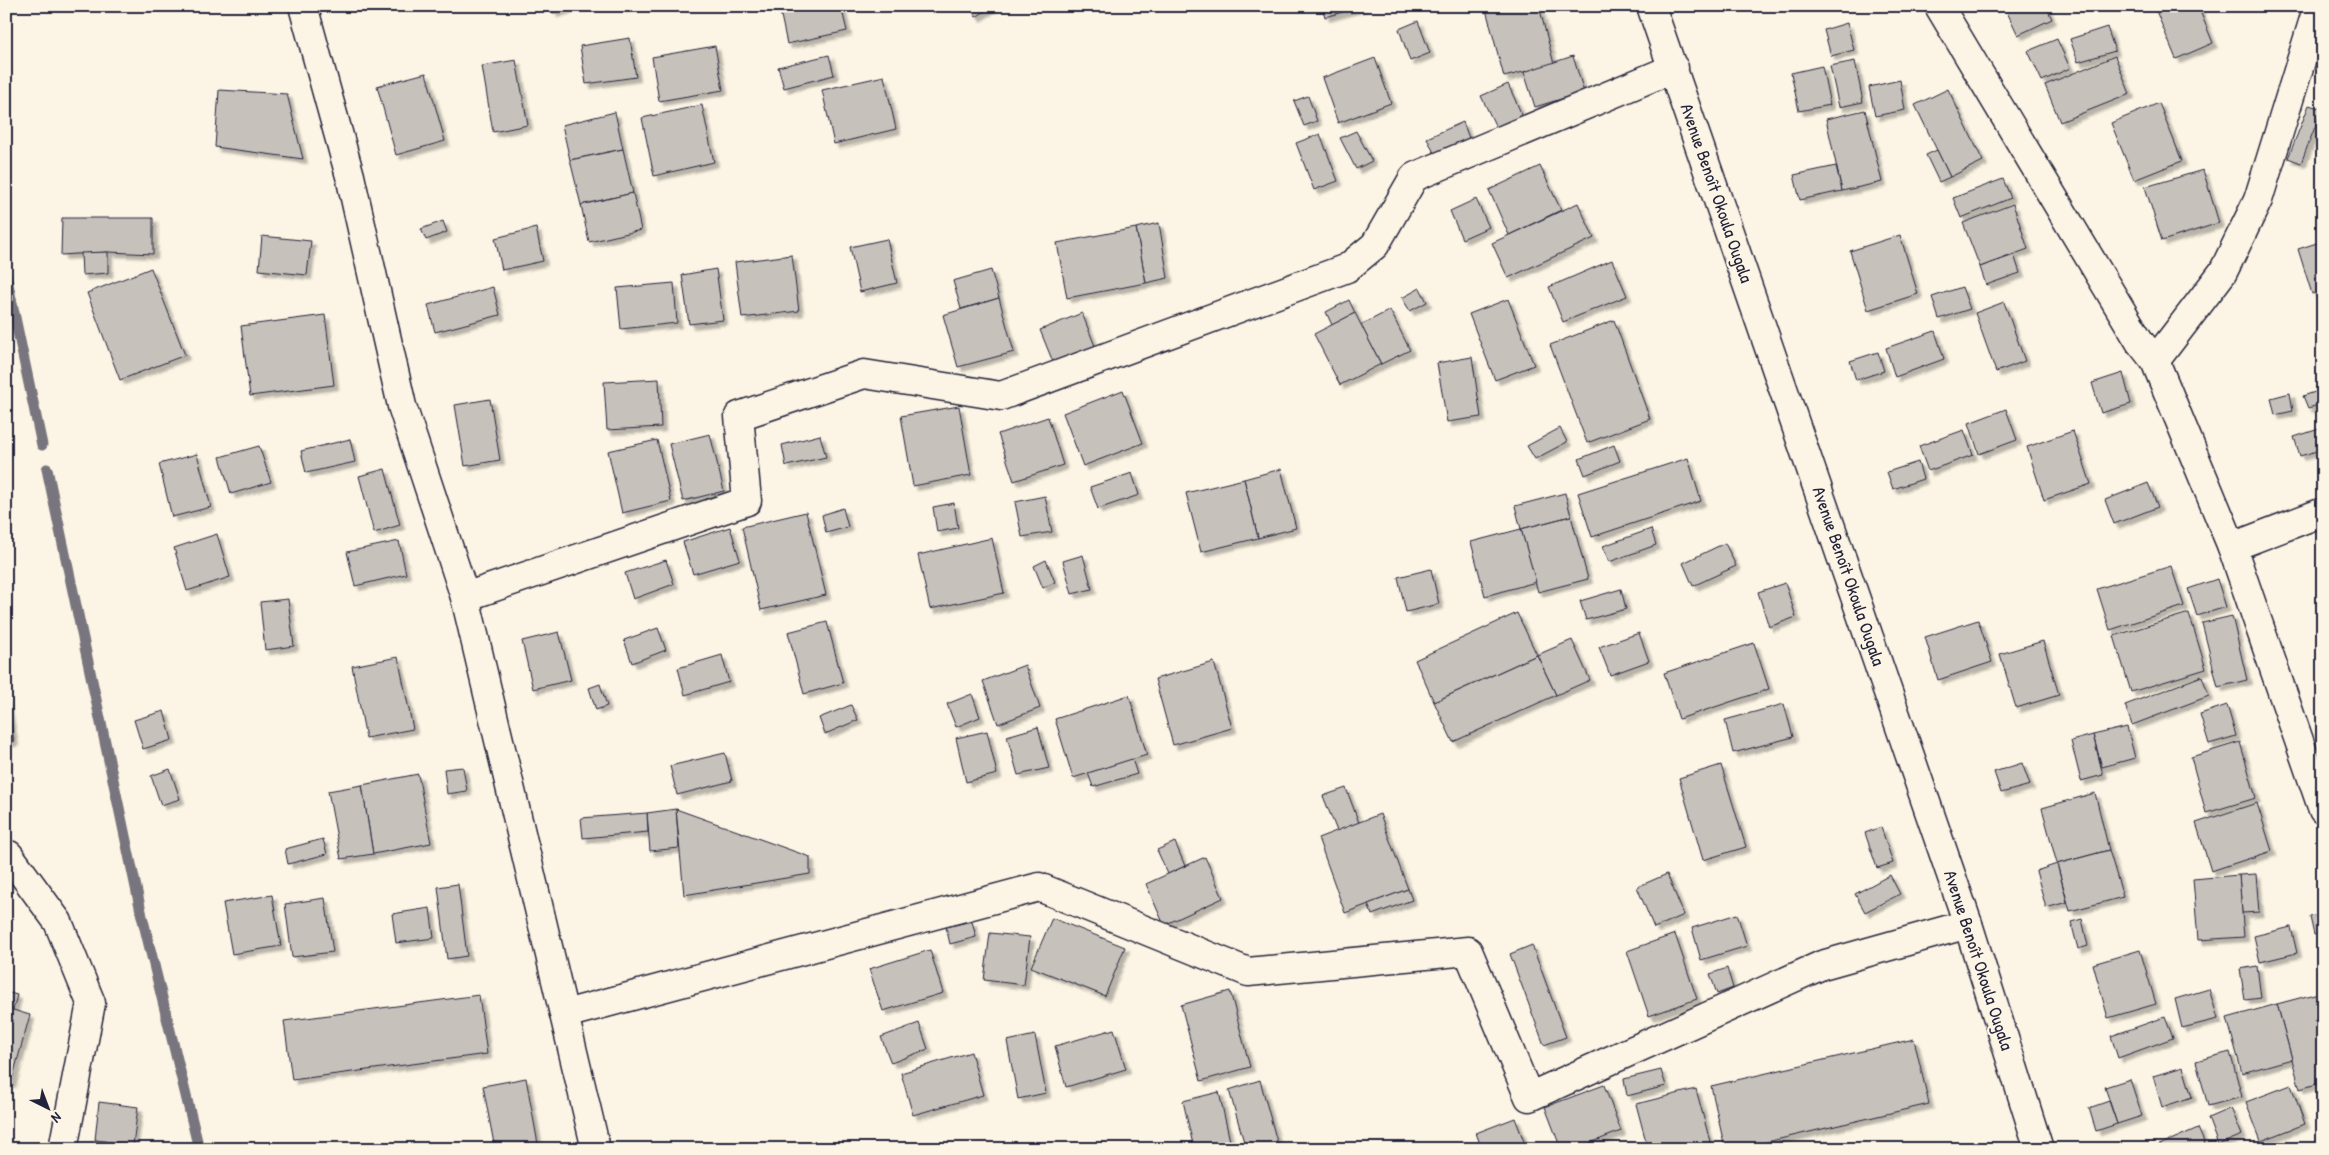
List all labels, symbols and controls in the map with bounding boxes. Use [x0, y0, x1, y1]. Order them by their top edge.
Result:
street label: Avenue Benoît Okoula Ougala [1675, 100, 1759, 286]
street label: Avenue Benoît Okoula Ougala [1807, 483, 1891, 669]
street label: Avenue Benoît Okoula Ougala [1938, 867, 2020, 1053]
north arrow [22, 1082, 72, 1132]
text: N [48, 1108, 66, 1128]

